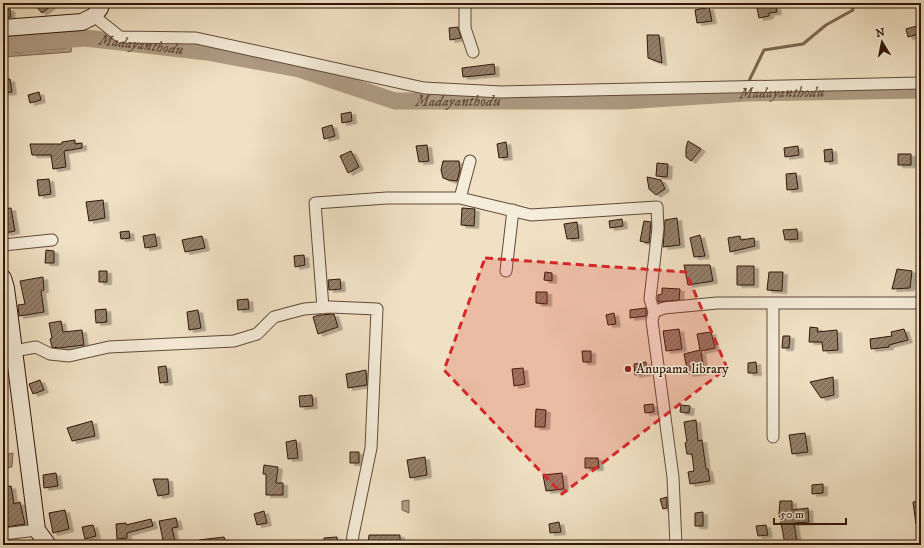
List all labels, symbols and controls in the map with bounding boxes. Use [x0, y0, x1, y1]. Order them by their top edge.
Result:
north arrow [862, 22, 902, 62]
text: N [875, 25, 886, 41]
water label: Madayanthodu [97, 30, 185, 59]
water label: Madayanthodu [738, 82, 825, 103]
water label: Madayanthodu [415, 92, 501, 111]
place label: Anupama library [636, 360, 729, 378]
marker: Anupama library [623, 364, 633, 374]
scale bar [774, 500, 846, 526]
text: 50 m [780, 507, 804, 522]

